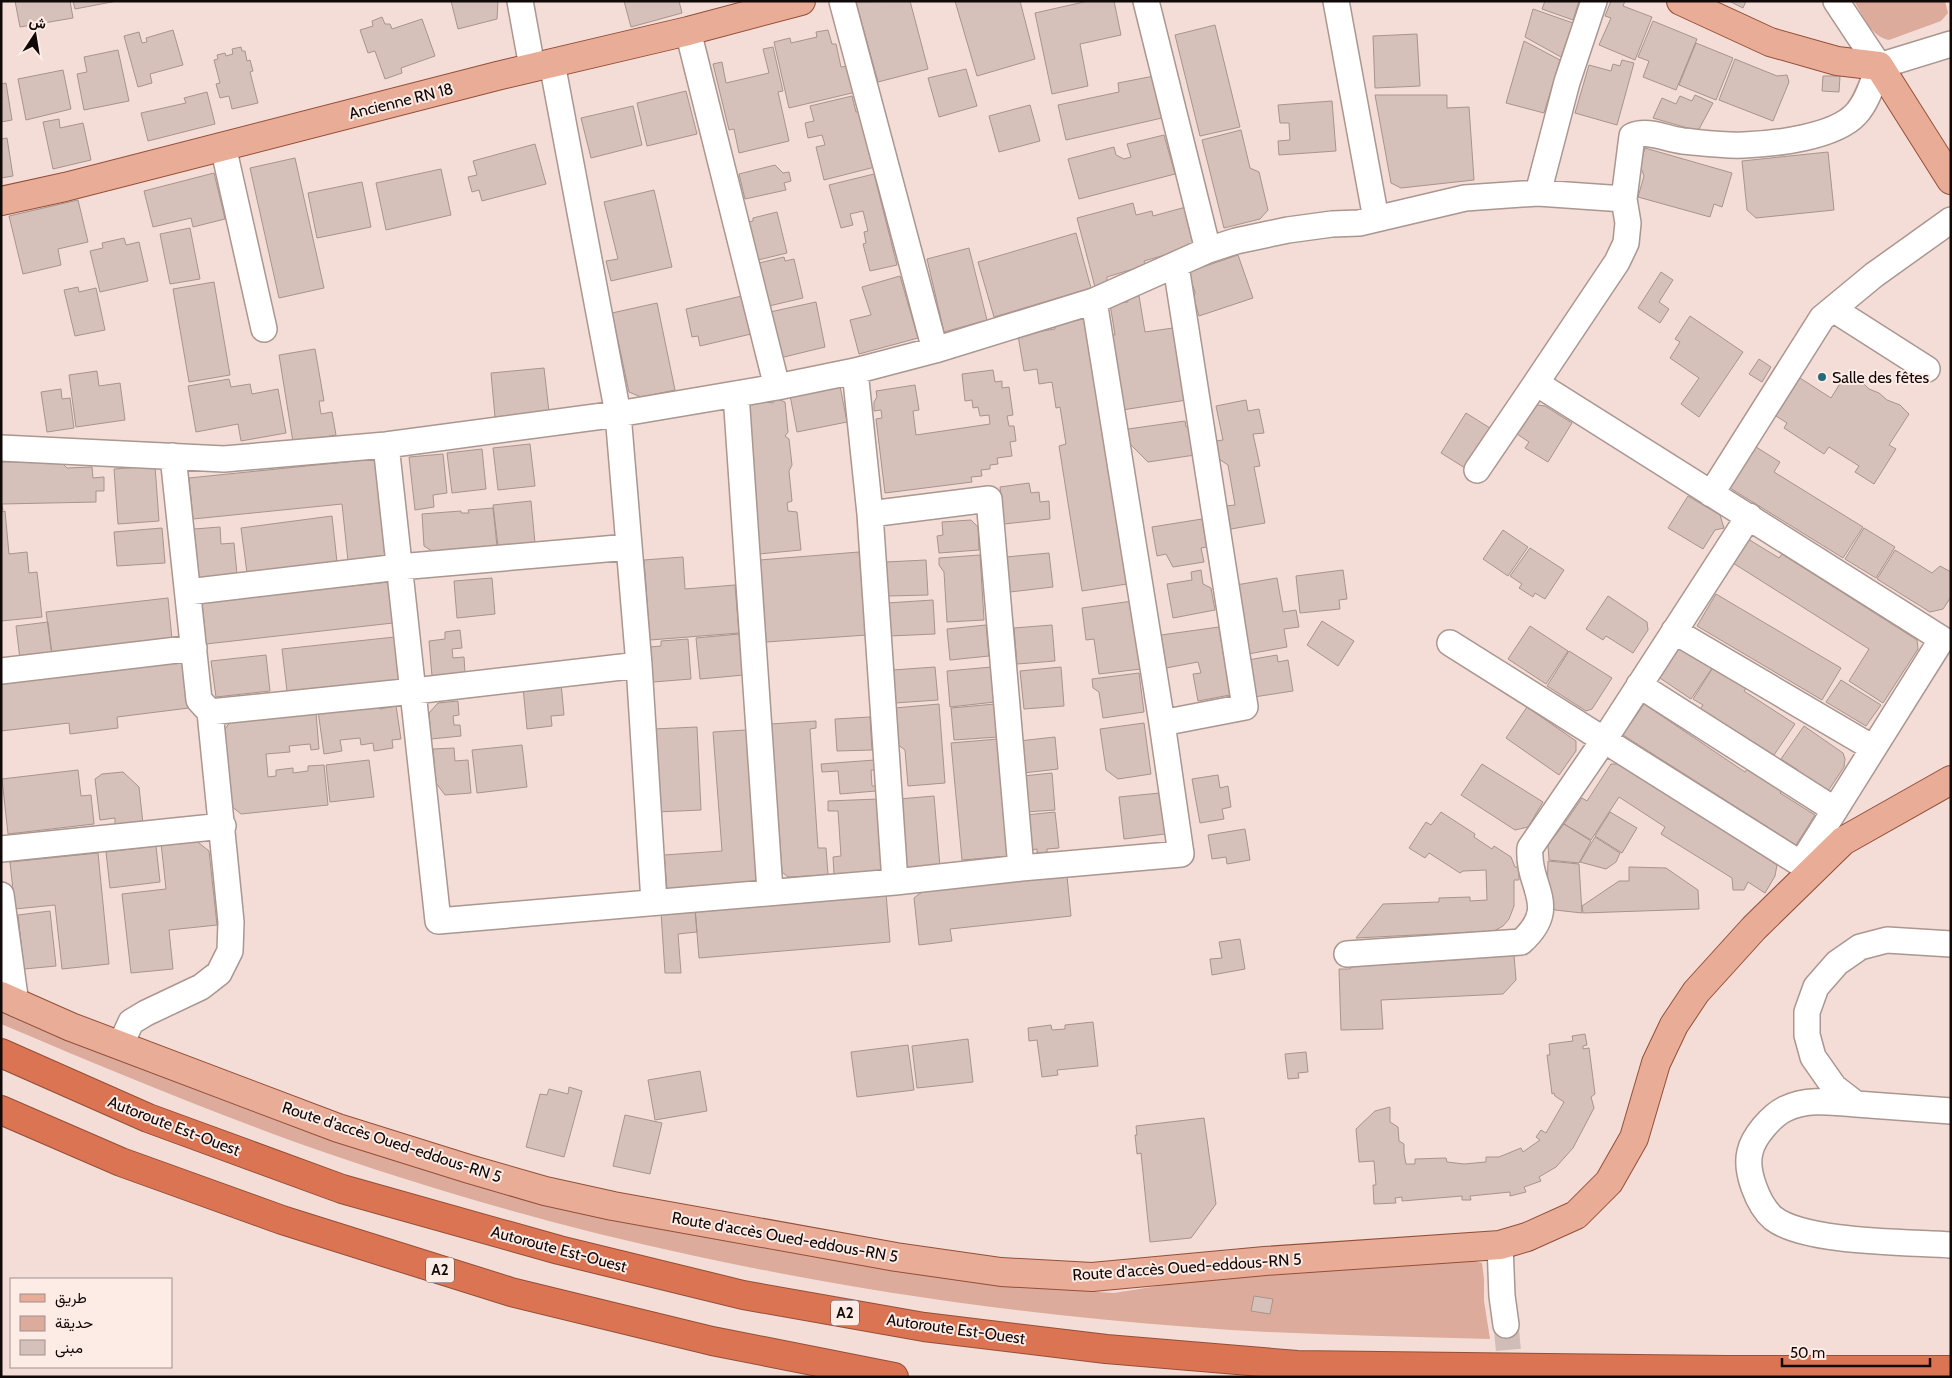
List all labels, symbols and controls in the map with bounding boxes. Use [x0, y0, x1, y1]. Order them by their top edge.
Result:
north arrow [10, 10, 60, 60]
text: ش [28, 12, 48, 33]
street label: Ancienne RN 18 [347, 79, 455, 123]
place label: Salle des fêtes [1832, 368, 1929, 387]
marker: Salle des fêtes [1816, 371, 1828, 383]
street label: Autoroute Est-Ouest [105, 1092, 243, 1160]
street label: Route d'accès Oued-eddous-RN 5 [280, 1097, 504, 1187]
street label: Route d'accès Oued-eddous-RN 5 [670, 1208, 900, 1266]
street label: Autoroute Est-Ouest [489, 1222, 630, 1276]
street label: Route d'accès Oued-eddous-RN 5 [1072, 1250, 1302, 1284]
road number: A2 [426, 1258, 454, 1282]
legend [10, 1278, 172, 1368]
text: طريق [55, 1289, 87, 1308]
road number: A2 [831, 1300, 859, 1326]
street label: Autoroute Est-Ouest [885, 1310, 1027, 1348]
text: حديقة [55, 1314, 93, 1332]
scale bar [1782, 1336, 1930, 1368]
text: مبنى [55, 1339, 83, 1358]
text: 50 m [1790, 1344, 1825, 1362]

